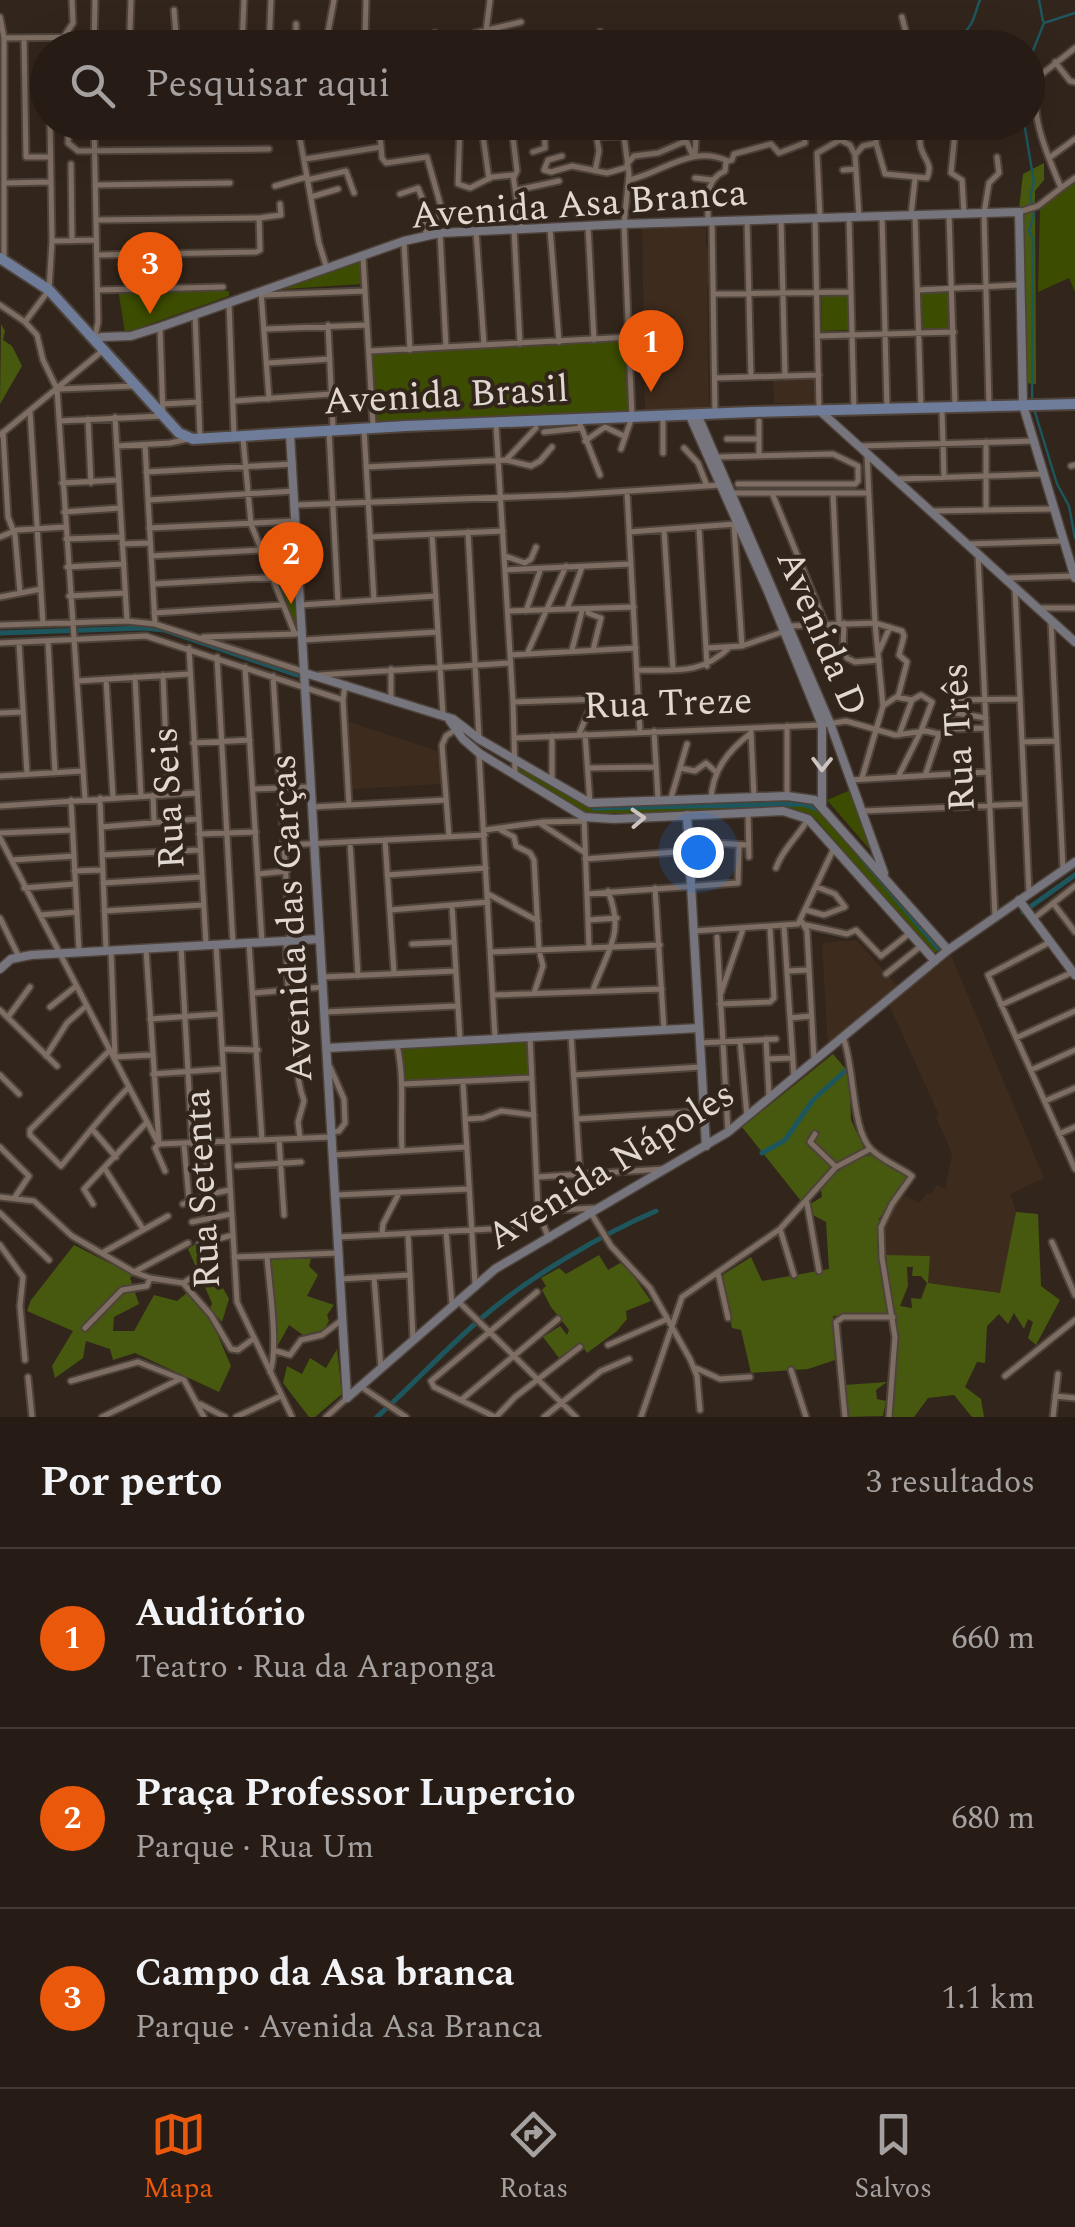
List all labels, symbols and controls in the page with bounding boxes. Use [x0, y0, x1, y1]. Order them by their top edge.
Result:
search box [30, 30, 1045, 140]
text: Pesquisar aqui [145, 56, 390, 114]
icon: search [65, 58, 120, 113]
street label: Avenida Asa Branca [409, 164, 750, 246]
pin: 3 [118, 232, 182, 314]
pin: 1 [618, 310, 684, 392]
street label: Avenida Brasil [322, 361, 570, 431]
pin: 2 [258, 522, 324, 604]
street label: Avenida D [760, 541, 882, 725]
street label: Rua Três [926, 661, 992, 813]
street label: Rua Treze [583, 672, 753, 736]
street label: Rua Seis [136, 725, 202, 871]
street label: Avenida das Garças [254, 752, 330, 1084]
one-way arrow [812, 757, 833, 773]
one-way arrow [630, 808, 646, 829]
your location [673, 827, 724, 878]
street label: Avenida Nápoles [475, 1066, 747, 1266]
street label: Rua Setenta [169, 1087, 237, 1290]
text: Por perto [40, 1451, 222, 1514]
text: 3 resultados [866, 1458, 1035, 1507]
text: Auditório [135, 1585, 305, 1643]
text: 1 [64, 1614, 81, 1663]
text: 660 m [951, 1614, 1035, 1663]
text: Teatro · Rua da Araponga [135, 1643, 496, 1692]
text: Praça Professor Lupercio [135, 1765, 576, 1823]
text: 2 [64, 1794, 81, 1843]
text: 680 m [951, 1794, 1035, 1843]
text: Parque · Rua Um [135, 1823, 374, 1872]
text: Campo da Asa branca [135, 1945, 514, 2003]
text: 3 [64, 1974, 81, 2023]
text: 1.1 km [942, 1974, 1035, 2023]
text: Parque · Avenida Asa Branca [135, 2003, 543, 2052]
tab: Mapa [143, 2107, 213, 2210]
tab: Rotas [499, 2107, 568, 2210]
tab: Salvos [854, 2107, 932, 2210]

